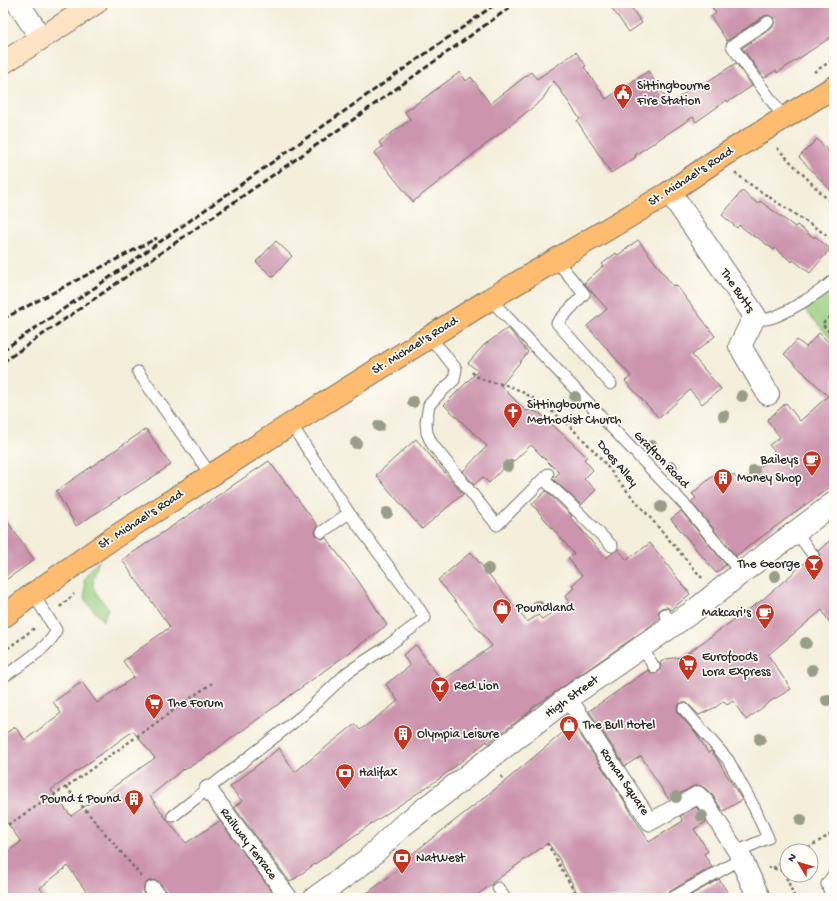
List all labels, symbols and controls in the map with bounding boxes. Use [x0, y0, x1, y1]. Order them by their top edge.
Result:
place label: Sittingbourne Fire Station [636, 79, 710, 109]
public building icon: Sittingbourne Fire Station [612, 82, 634, 110]
street label: St. Michael's Road [646, 143, 737, 210]
street label: The Butts [716, 265, 758, 317]
street label: St. Michael's Road [369, 313, 462, 378]
place label: Sittingbourne Methodist Church [527, 398, 622, 428]
church icon: Sittingbourne Methodist Church [502, 401, 524, 429]
street label: Grafton Road [630, 428, 693, 493]
street label: Does Alley [593, 437, 641, 491]
cafe icon: Baileys [801, 449, 823, 477]
place label: Baileys [760, 453, 799, 468]
building icon: Money Shop [712, 467, 734, 495]
place label: Money Shop [737, 471, 802, 486]
street label: St. Michael's Road [96, 486, 187, 553]
bar icon: The George [803, 553, 825, 581]
place label: The George [737, 557, 800, 572]
shop icon: Poundland [491, 597, 513, 625]
place label: Poundland [515, 601, 575, 616]
cafe icon: Makcari's [754, 602, 776, 630]
place label: Makcari's [702, 606, 752, 621]
place label: Eurofoods Lora Express [702, 650, 772, 680]
supermarket icon: Eurofoods Lora Express [677, 653, 699, 681]
street label: High Street [542, 672, 603, 721]
bar icon: Red Lion [429, 675, 451, 703]
place label: Red Lion [454, 679, 500, 694]
supermarket icon: The Forum [143, 692, 165, 720]
place label: The Forum [167, 696, 223, 711]
shop icon: The Bull Hotel [558, 714, 580, 742]
place label: The Bull Hotel [582, 718, 656, 733]
building icon: Olympia Leisure [392, 723, 414, 751]
place label: Olympia Leisure [417, 727, 500, 742]
street label: Roman Square [596, 746, 652, 819]
bank icon: Halifax [334, 762, 356, 790]
place label: Halifax [359, 766, 398, 781]
building icon: Pound £ Pound [123, 788, 145, 816]
place label: Pound £ Pound [39, 792, 121, 807]
street label: Railway Terrace [216, 805, 280, 883]
north arrow [779, 843, 819, 883]
bank icon: NatWest [391, 847, 413, 875]
place label: NatWest [416, 851, 467, 866]
text: N [786, 852, 800, 865]

